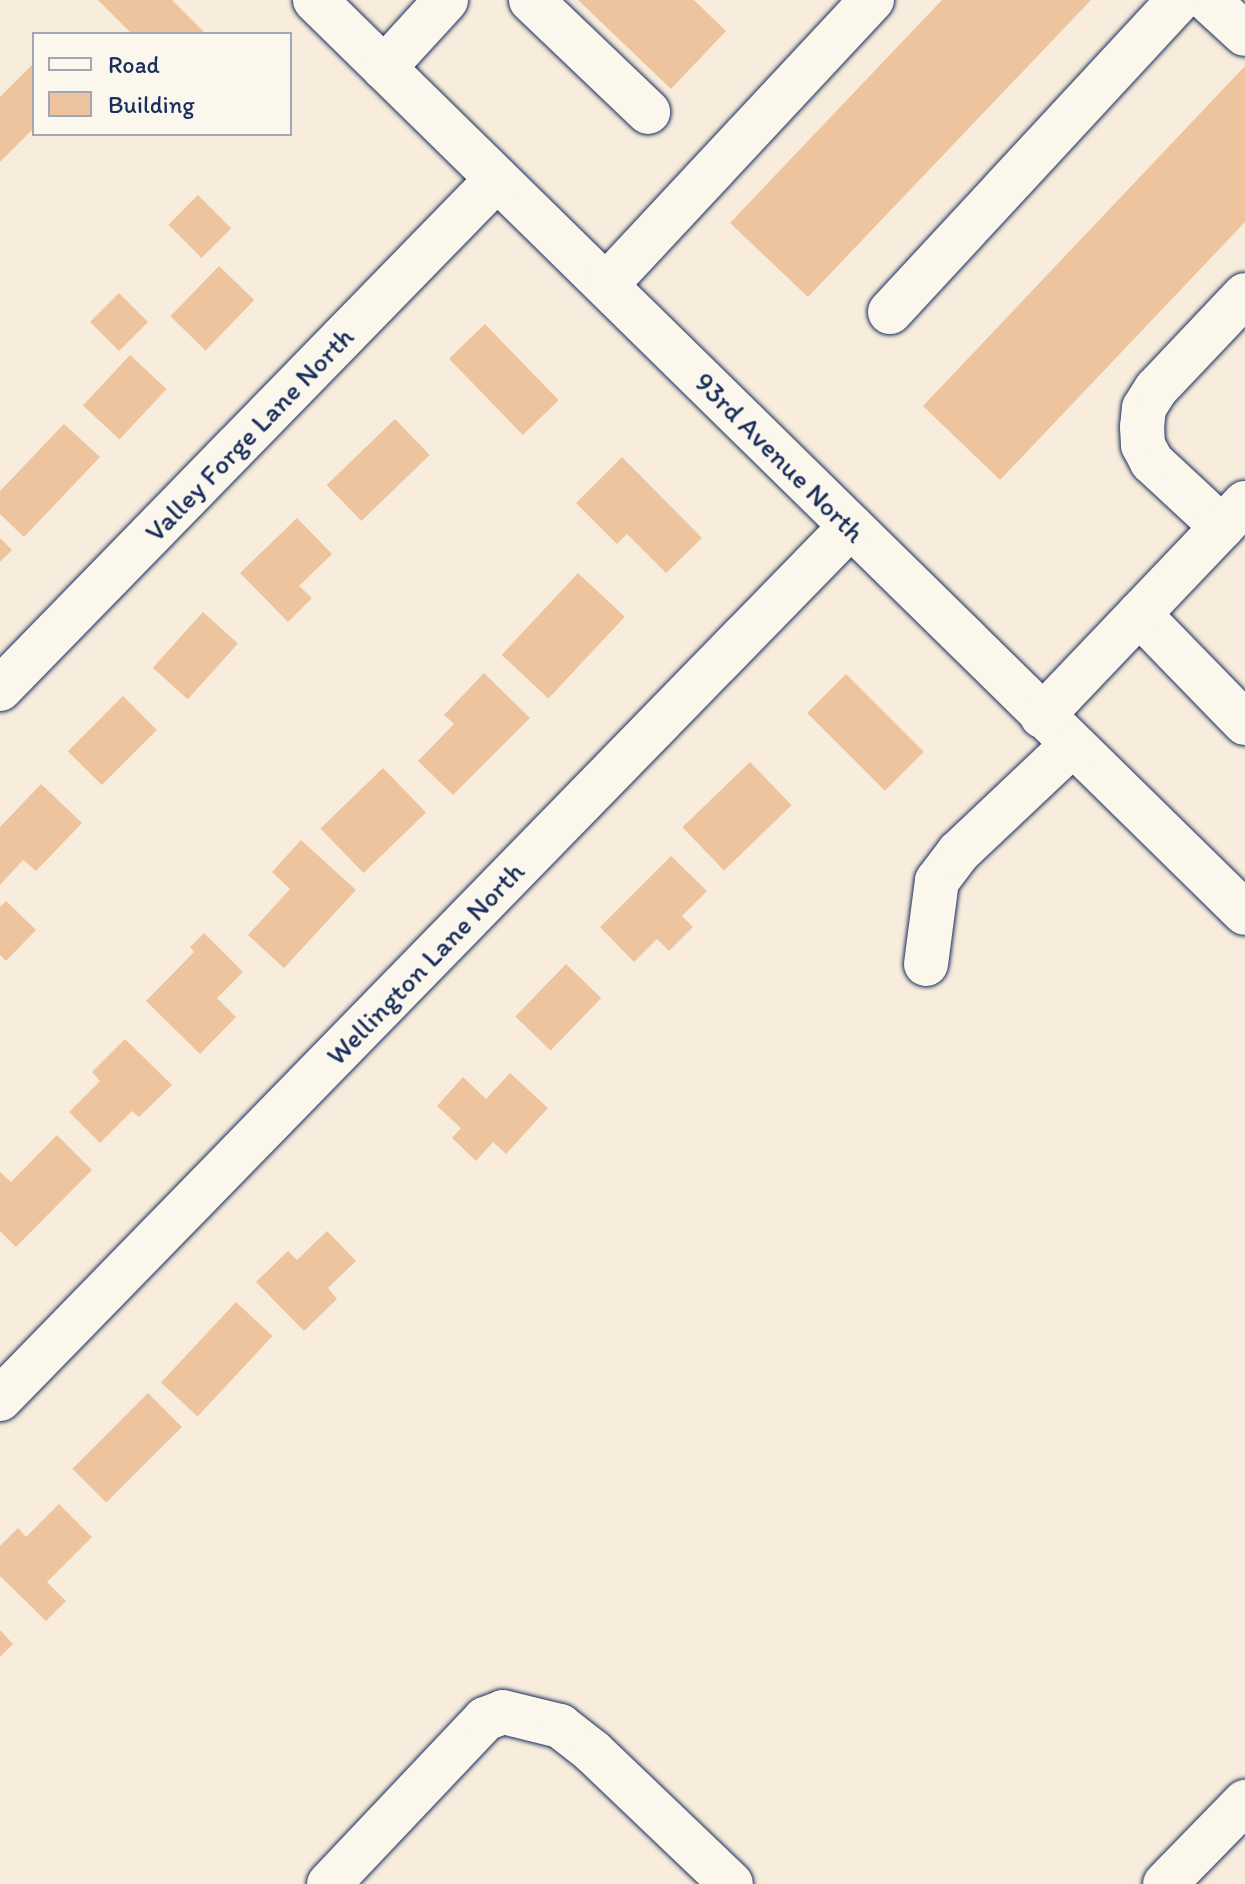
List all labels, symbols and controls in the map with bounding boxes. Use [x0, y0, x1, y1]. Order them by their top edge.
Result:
legend [32, 32, 292, 136]
text: Road [108, 50, 160, 79]
text: Building [108, 90, 195, 119]
street label: Valley Forge Lane North [138, 320, 360, 548]
street label: 93rd Avenue North [688, 365, 872, 549]
street label: Wellington Lane North [319, 854, 531, 1072]

